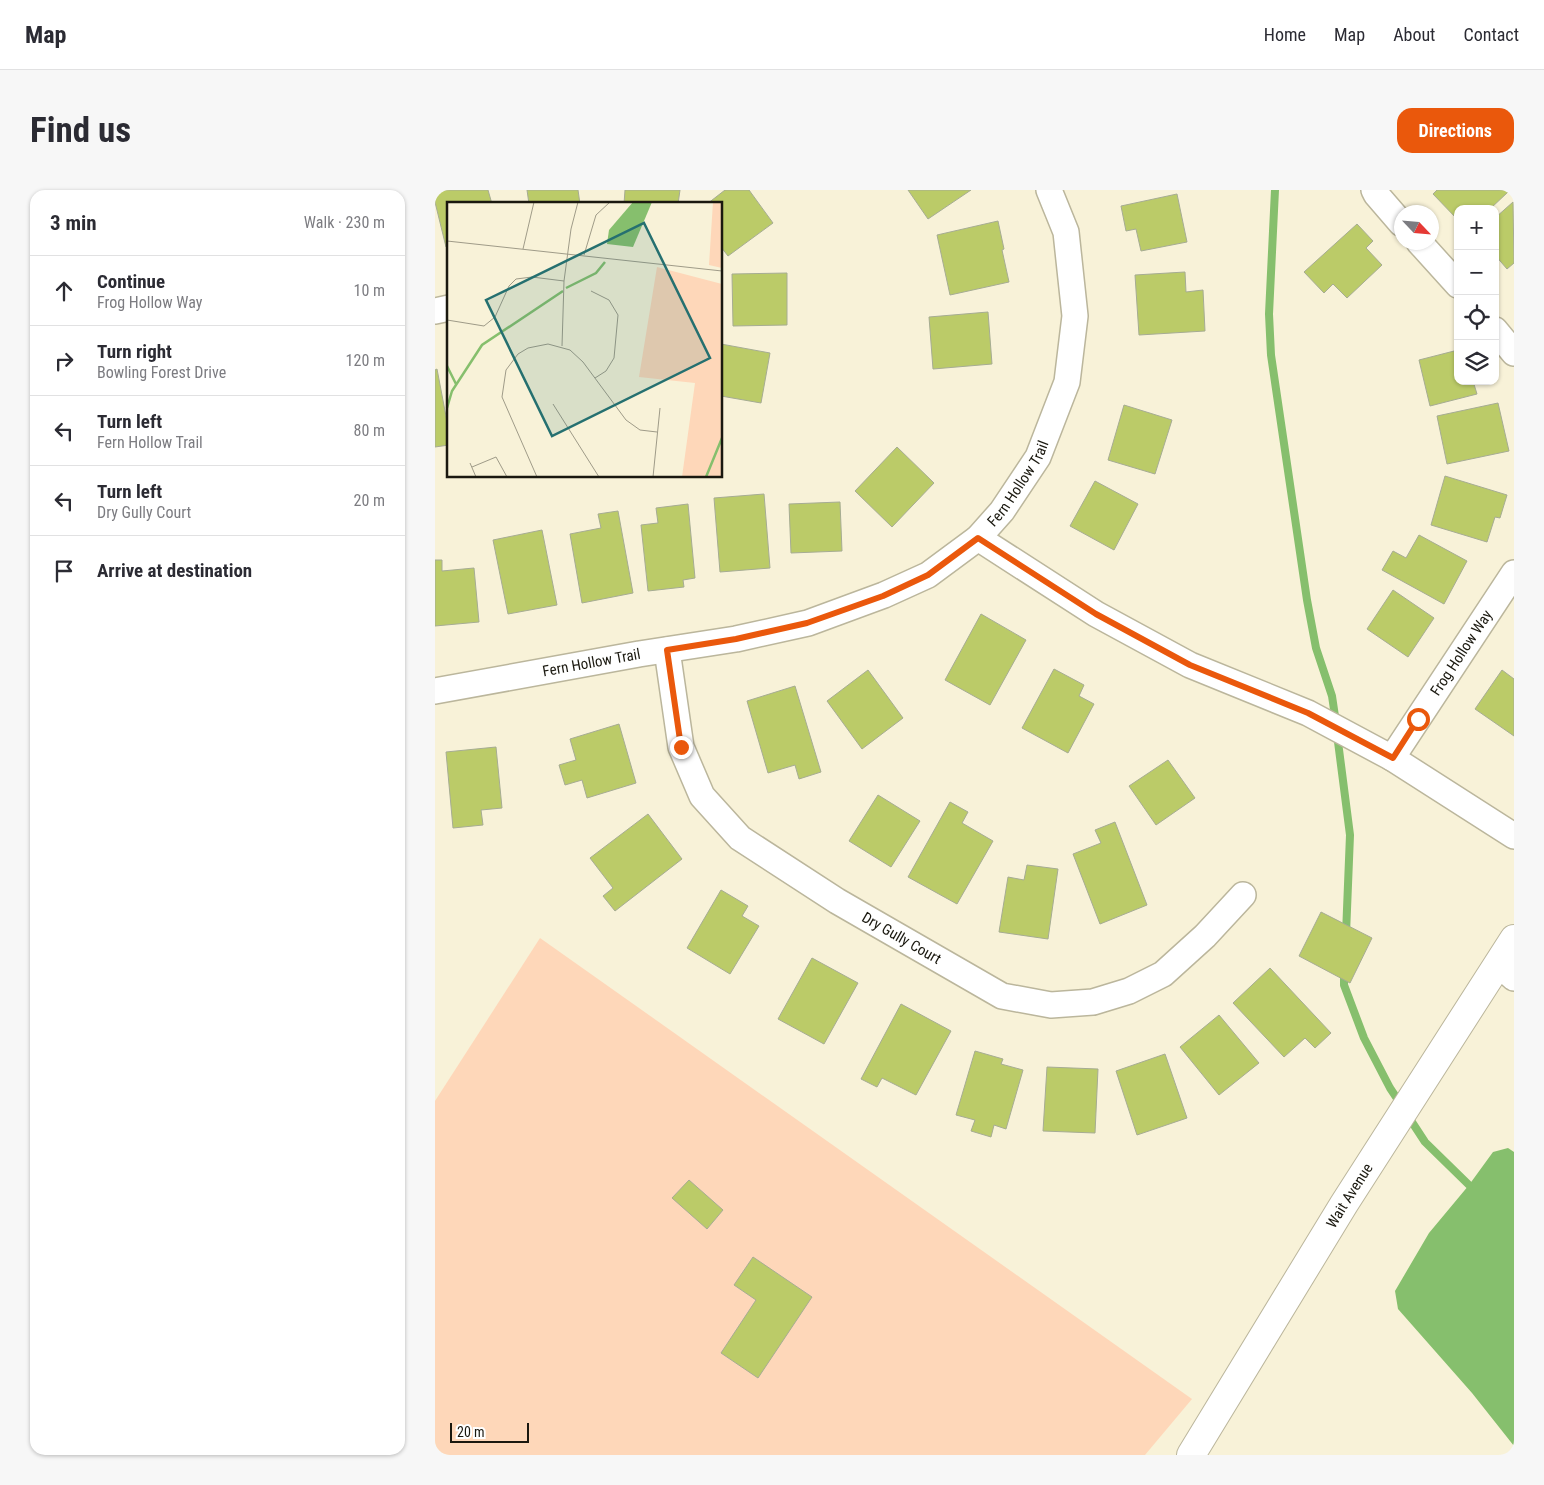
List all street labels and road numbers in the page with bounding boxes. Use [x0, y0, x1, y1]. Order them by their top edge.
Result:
street label: Fern Hollow Trail [984, 438, 1052, 530]
street label: Frog Hollow Way [1427, 607, 1496, 699]
street label: Fern Hollow Trail [541, 645, 642, 680]
street label: Dry Gully Court [859, 908, 944, 968]
street label: Wait Avenue [1323, 1160, 1377, 1231]

